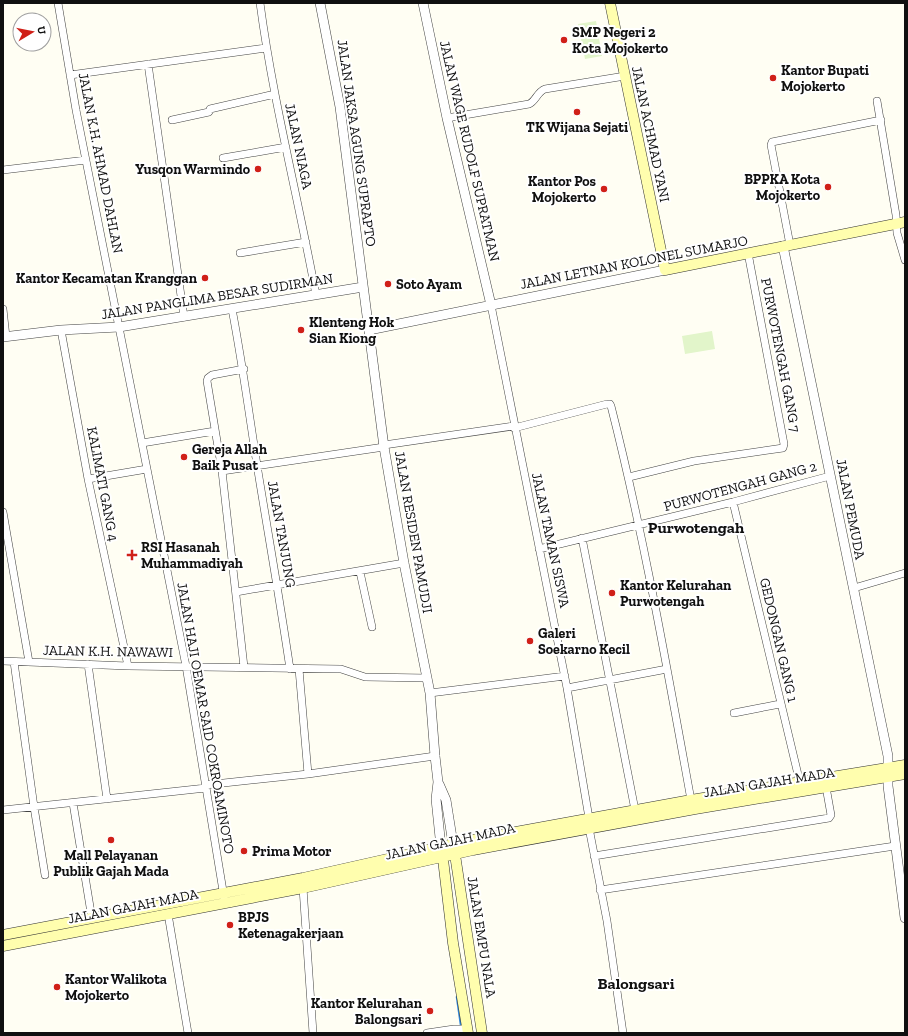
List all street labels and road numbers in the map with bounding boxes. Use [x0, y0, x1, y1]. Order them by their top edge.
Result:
street label: JALAN JAKSA AGUNG SUPRAPTO [334, 38, 379, 248]
street label: JALAN WAGE RUDOLF SUPRATMAN [436, 39, 503, 263]
street label: JALAN ACHMAD YANI [628, 65, 673, 204]
street label: JALAN K.H. AHMAD DAHLAN [75, 71, 126, 255]
street label: JALAN NIAGA [281, 102, 316, 192]
street label: JALAN LETNAN KOLONEL SUMARJO [519, 232, 749, 293]
street label: JALAN PANGLIMA BESAR SUDIRMAN [100, 270, 334, 323]
street label: PURWOTENGAH GANG 7 [757, 276, 804, 434]
street label: KALIMATI GANG 4 [83, 425, 122, 543]
street label: JALAN RESIDEN PAMUDJI [391, 449, 436, 615]
street label: JALAN PEMUDA [832, 457, 869, 562]
street label: PURWOTENGAH GANG 2 [662, 458, 818, 515]
street label: JALAN TAMAN SISWA [528, 471, 573, 610]
street label: JALAN TANJUNG [264, 479, 299, 589]
street label: GEDONGAN GANG 1 [756, 576, 801, 705]
street label: JALAN HAJI OEMAR SAID COKROAMINOTO [173, 581, 238, 855]
street label: JALAN K.H. NAWAWI [43, 642, 173, 661]
street label: JALAN GAJAH MADA [702, 764, 837, 801]
street label: JALAN GAJAH MADA [384, 819, 518, 864]
street label: JALAN EMPU NALA [463, 875, 500, 1000]
street label: JALAN GAJAH MADA [66, 885, 201, 927]

